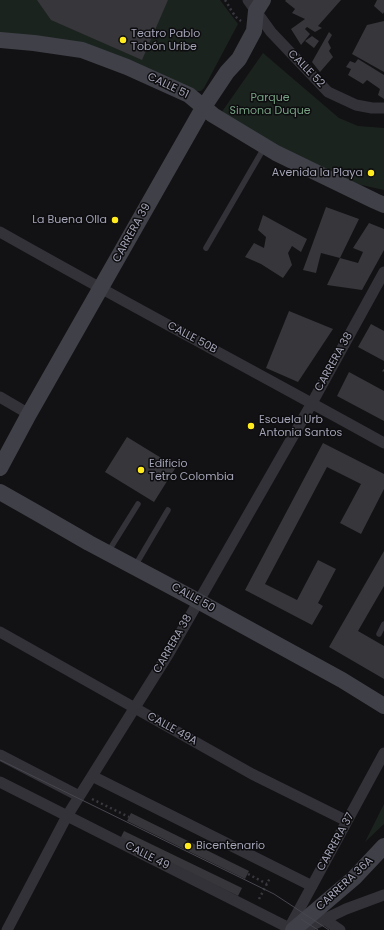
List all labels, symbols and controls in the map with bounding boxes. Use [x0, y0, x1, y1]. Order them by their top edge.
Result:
place label: Teatro Pablo Tobón Uribe [131, 27, 200, 53]
marker: Teatro Pablo Tobón Uribe [118, 35, 128, 45]
street label: CALLE 52 [285, 47, 327, 91]
street label: CALLE 51 [145, 70, 191, 102]
park label: Parque Simona Duque [229, 91, 311, 117]
place label: Avenida la Playa [272, 166, 363, 180]
marker: Avenida la Playa [366, 168, 376, 178]
street label: CARRERA 39 [110, 201, 154, 265]
place label: La Buena Olla [32, 213, 107, 227]
marker: La Buena Olla [110, 215, 120, 225]
street label: CALLE 50B [165, 319, 219, 357]
street label: CARRERA 38 [312, 330, 356, 394]
place label: Escuela Urb Antonia Santos [259, 413, 342, 439]
marker: Escuela Urb Antonia Santos [246, 421, 256, 431]
place label: Edificio Tetro Colombia [149, 457, 234, 483]
marker: Edificio Tetro Colombia [136, 465, 146, 475]
street label: CALLE 50 [169, 581, 217, 615]
street label: CARRERA 38 [151, 612, 195, 676]
street label: CALLE 49A [145, 710, 199, 748]
street label: CARRERA 37 [315, 811, 357, 873]
street label: CALLE 49 [123, 839, 171, 873]
place label: Bicentenario [196, 839, 265, 853]
marker: Bicentenario [183, 841, 193, 851]
street label: CARRERA 36A [314, 854, 376, 914]

